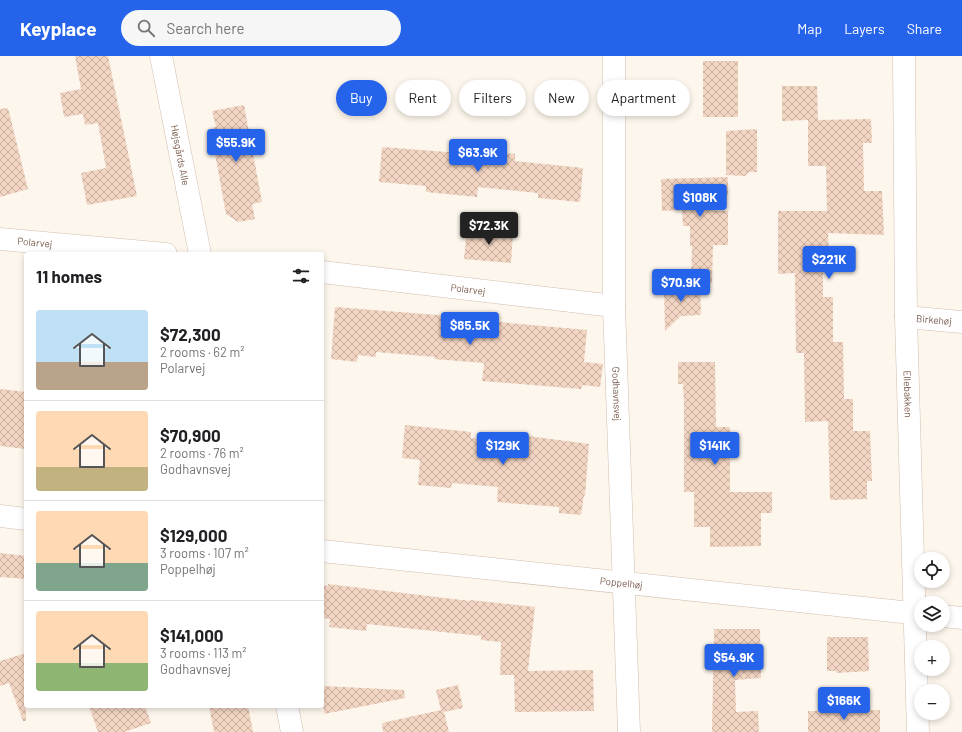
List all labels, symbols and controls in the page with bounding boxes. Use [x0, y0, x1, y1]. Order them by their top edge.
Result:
search box [121, 10, 401, 46]
text: Keyplace [20, 17, 97, 40]
icon: search [135, 17, 157, 39]
text: Search here [167, 19, 245, 37]
text: Map [797, 20, 822, 37]
text: Layers [844, 20, 885, 37]
text: Share [907, 20, 942, 37]
chip: Buy [336, 80, 387, 116]
chip: Rent [395, 80, 451, 116]
chip: Filters [459, 80, 526, 116]
chip: New [534, 80, 589, 116]
chip: Apartment [597, 80, 690, 116]
street label: Højsgårds Alle [169, 124, 192, 186]
pin: $55.9K [203, 129, 269, 163]
text: $55.9K [216, 134, 256, 150]
pin: $63.9K [445, 139, 511, 173]
text: $63.9K [458, 144, 498, 160]
pin: $108K [672, 184, 728, 218]
text: $108K [683, 189, 717, 205]
pin: $72.3K [456, 212, 522, 246]
text: $72.3K [469, 217, 509, 233]
street label: Polarvej [17, 235, 53, 250]
pin: $221K [801, 246, 857, 280]
text: $221K [812, 251, 846, 267]
icon: filters [290, 265, 312, 287]
text: 11 homes [36, 266, 102, 286]
pin: $70.9K [648, 269, 714, 303]
text: $70.9K [661, 274, 701, 290]
street label: Polarvej [450, 281, 486, 297]
pin: $85.5K [437, 312, 503, 346]
street label: Birkehøj [916, 312, 952, 327]
text: $85.5K [450, 317, 490, 333]
text: $72,300 [160, 324, 221, 344]
icon: home [68, 326, 116, 374]
text: 2 rooms · 62 m² [160, 344, 245, 360]
text: Polarvej [160, 360, 205, 376]
street label: Godhavnsvej [610, 366, 624, 421]
street label: Ellebakken [902, 370, 915, 418]
text: $70,900 [160, 425, 221, 445]
icon: home [68, 427, 116, 475]
pin: $129K [475, 432, 531, 466]
pin: $141K [687, 432, 743, 466]
text: $129K [486, 437, 520, 453]
text: $141K [699, 437, 731, 453]
text: 2 rooms · 76 m² [160, 445, 244, 461]
text: Godhavnsvej [160, 461, 231, 477]
text: $129,000 [160, 525, 227, 545]
icon: home [68, 527, 116, 575]
text: 3 rooms · 107 m² [160, 545, 249, 561]
map controls [914, 552, 950, 720]
button: locate [914, 552, 950, 588]
text: Poppelhøj [160, 561, 216, 577]
street label: Poppelhøj [599, 574, 643, 591]
button: layers [914, 596, 950, 632]
text: $141,000 [160, 625, 224, 645]
icon: home [68, 627, 116, 675]
button: + [914, 640, 950, 676]
pin: $54.9K [701, 644, 767, 678]
text: 3 rooms · 113 m² [160, 645, 247, 661]
text: $54.9K [714, 649, 754, 665]
text: Godhavnsvej [160, 661, 231, 677]
button: − [914, 684, 950, 720]
pin: $166K [816, 687, 872, 721]
text: $166K [827, 692, 861, 708]

